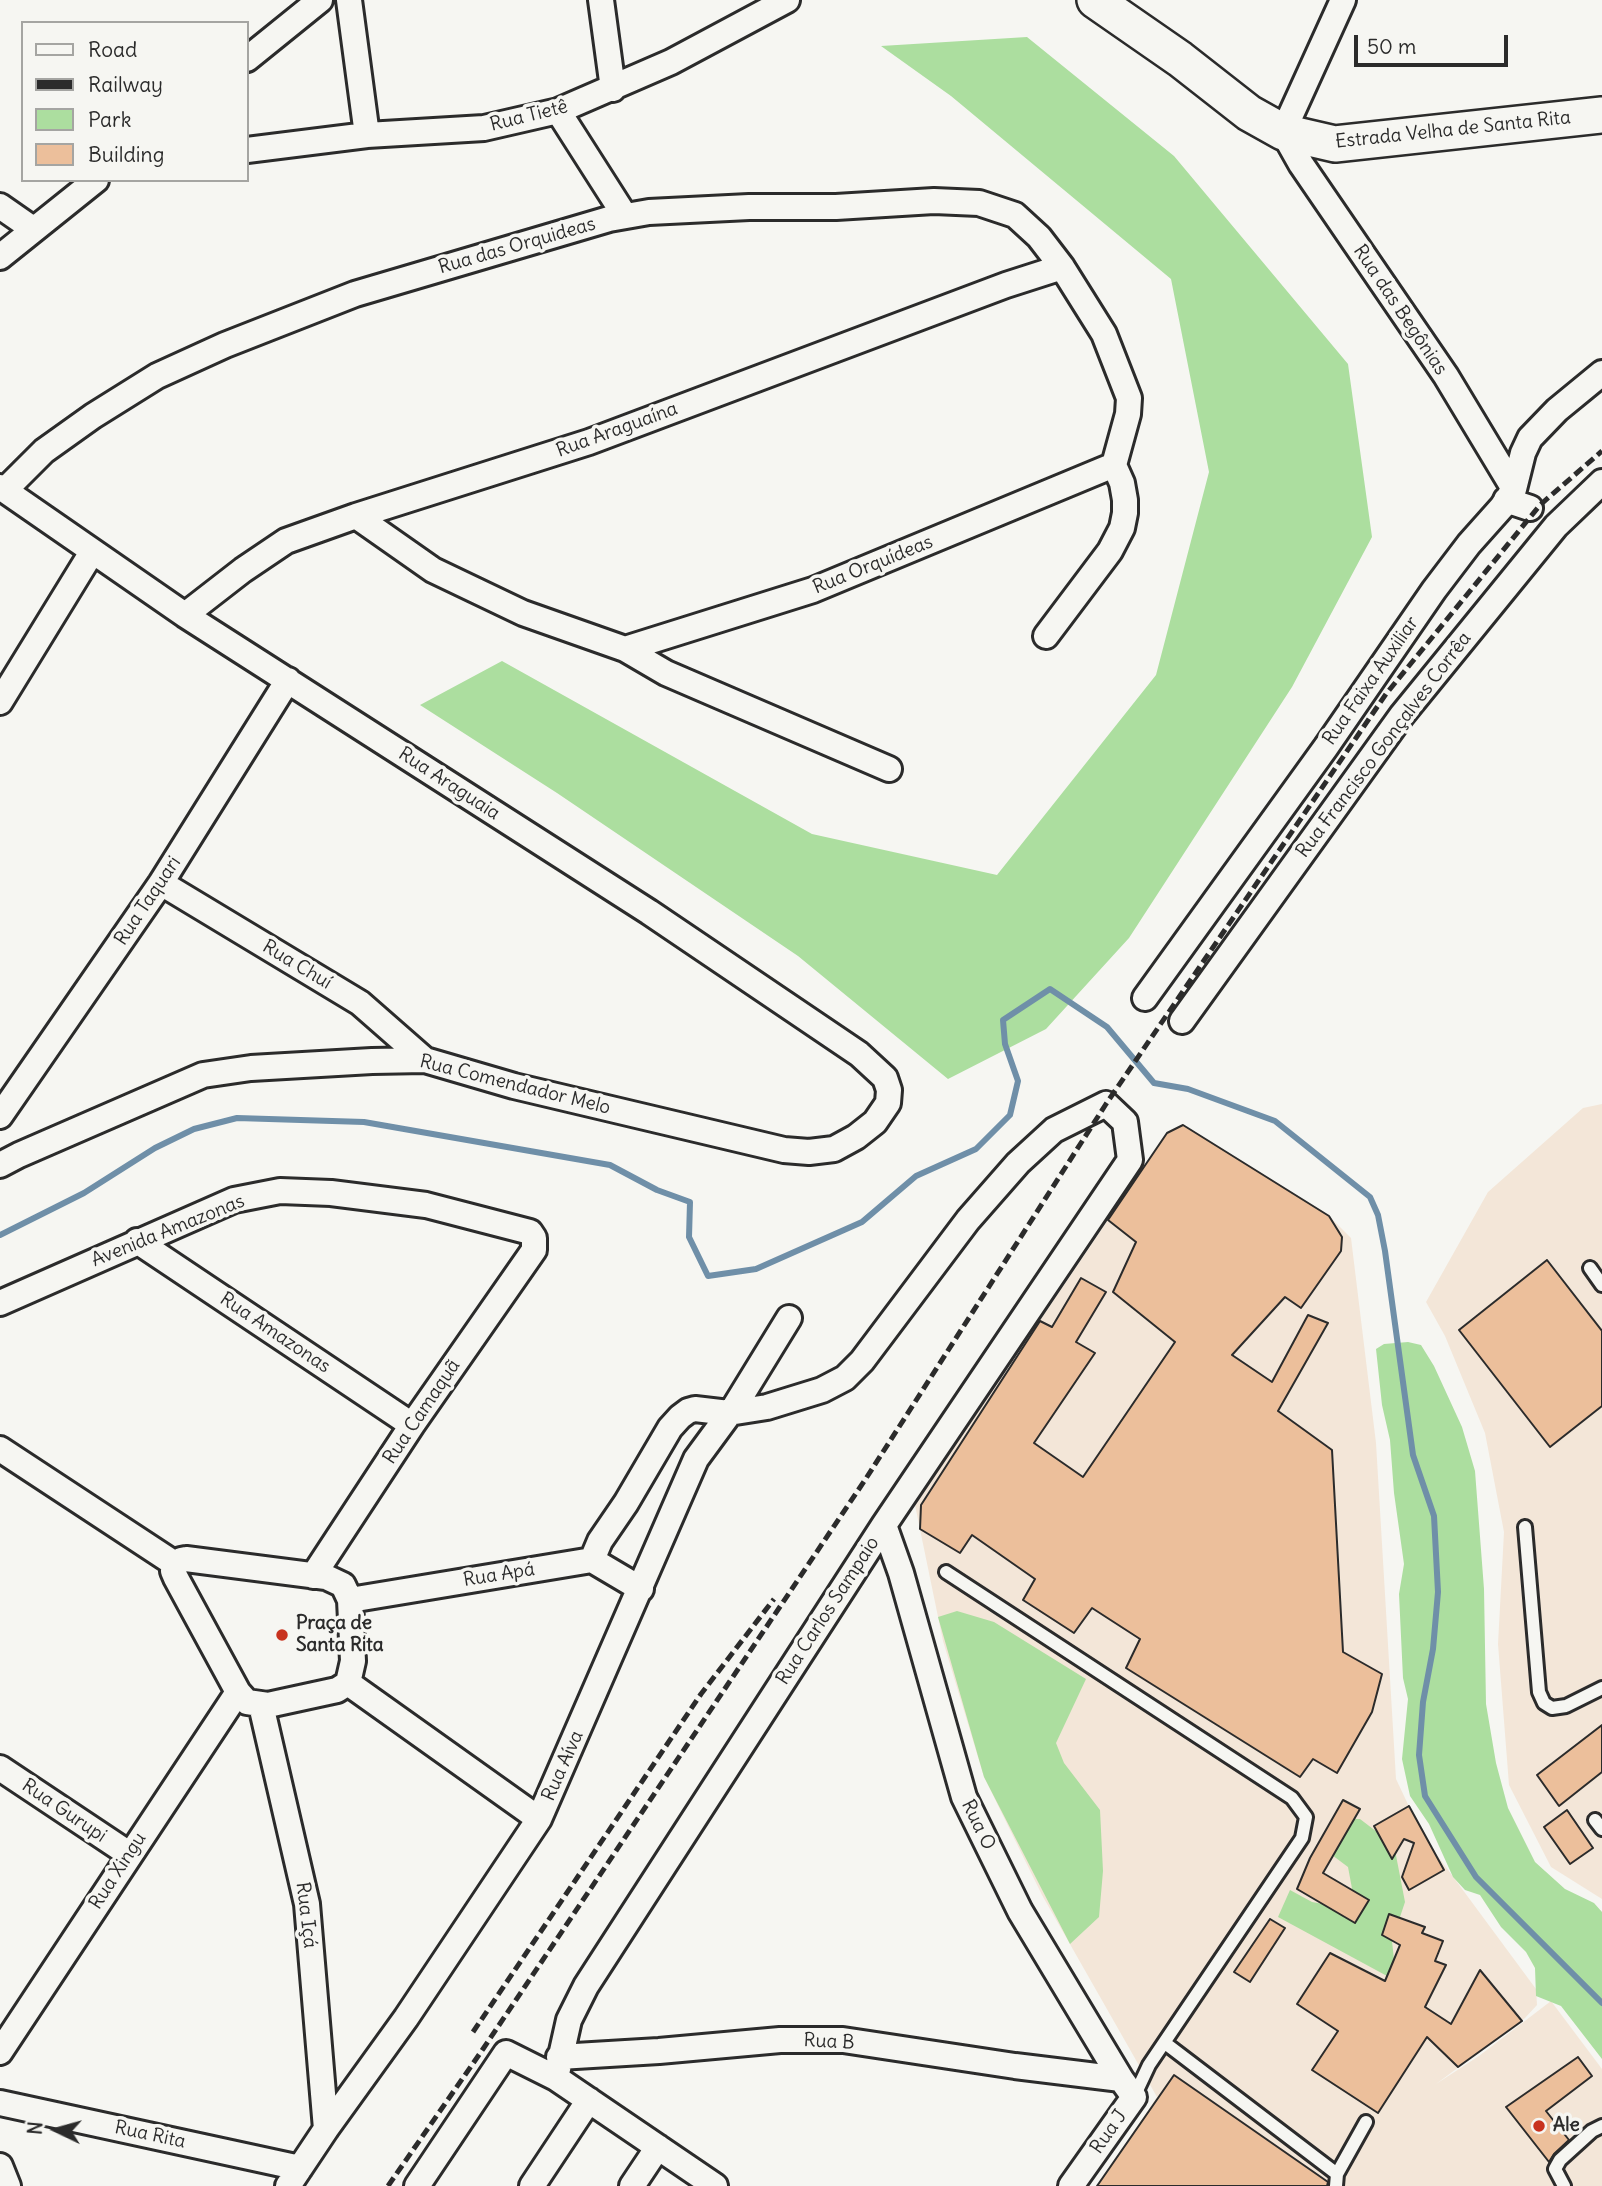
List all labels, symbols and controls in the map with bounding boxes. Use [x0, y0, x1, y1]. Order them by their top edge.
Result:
legend [21, 21, 248, 182]
scale bar [1357, 21, 1511, 65]
text: 50 m [1367, 33, 1416, 60]
text: Road [88, 36, 137, 63]
text: Railway [88, 71, 163, 98]
street label: Rua Tietê [488, 95, 570, 137]
text: Park [88, 106, 131, 133]
street label: Estrada Velha de Santa Rita [1334, 106, 1572, 154]
text: Building [88, 141, 164, 168]
street label: Rua das Orquideas [436, 213, 598, 279]
street label: Rua das Begônias [1348, 241, 1452, 379]
street label: Rua Araguaína [553, 397, 681, 463]
street label: Rua Orquídeas [810, 531, 936, 599]
street label: Rua Faixa Auxiliar [1318, 612, 1424, 750]
street label: Rua Francisco Gonçalves Corrêa [1292, 628, 1476, 862]
street label: Rua Araguaia [394, 743, 504, 825]
street label: Rua Taquari [110, 852, 186, 950]
street label: Rua Chuí [258, 935, 336, 995]
street label: Rua Comendador Melo [417, 1050, 613, 1120]
street label: Avenida Amazonas [88, 1190, 248, 1272]
street label: Rua Amazonas [215, 1288, 335, 1378]
street label: Rua Camaquã [379, 1355, 465, 1469]
street label: Rua Carlos Sampaio [772, 1533, 884, 1689]
street label: Rua Apá [462, 1558, 536, 1592]
place label: Praça de Santa Rita [296, 1613, 384, 1657]
marker: Praça de Santa Rita [274, 1627, 290, 1643]
street label: Rua Aíva [537, 1727, 589, 1805]
street label: Rua Gurupi [17, 1774, 111, 1848]
street label: Rua O [956, 1796, 1000, 1854]
street label: Rua Xingu [85, 1828, 151, 1914]
street label: Rua Içá [291, 1881, 321, 1949]
street label: Rua B [803, 2029, 855, 2055]
north arrow [21, 2095, 91, 2165]
street label: Rua J [1086, 2106, 1132, 2158]
place label: Ale [1553, 2115, 1580, 2137]
street label: Rua Rita [112, 2116, 188, 2154]
marker: Ale [1531, 2118, 1547, 2134]
text: N [23, 2121, 48, 2136]

